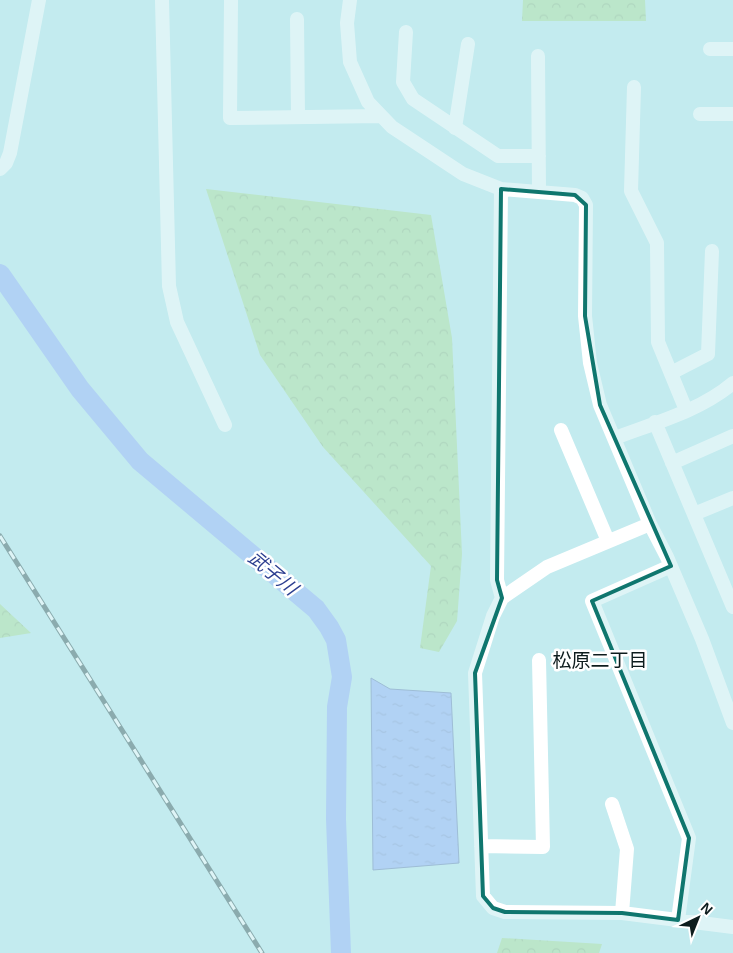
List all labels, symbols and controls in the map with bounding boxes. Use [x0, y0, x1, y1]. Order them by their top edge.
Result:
water label: 武子川 [244, 547, 303, 601]
district label: 松原二丁目 [552, 650, 648, 671]
north arrow [673, 893, 723, 943]
text: N [698, 899, 716, 918]

